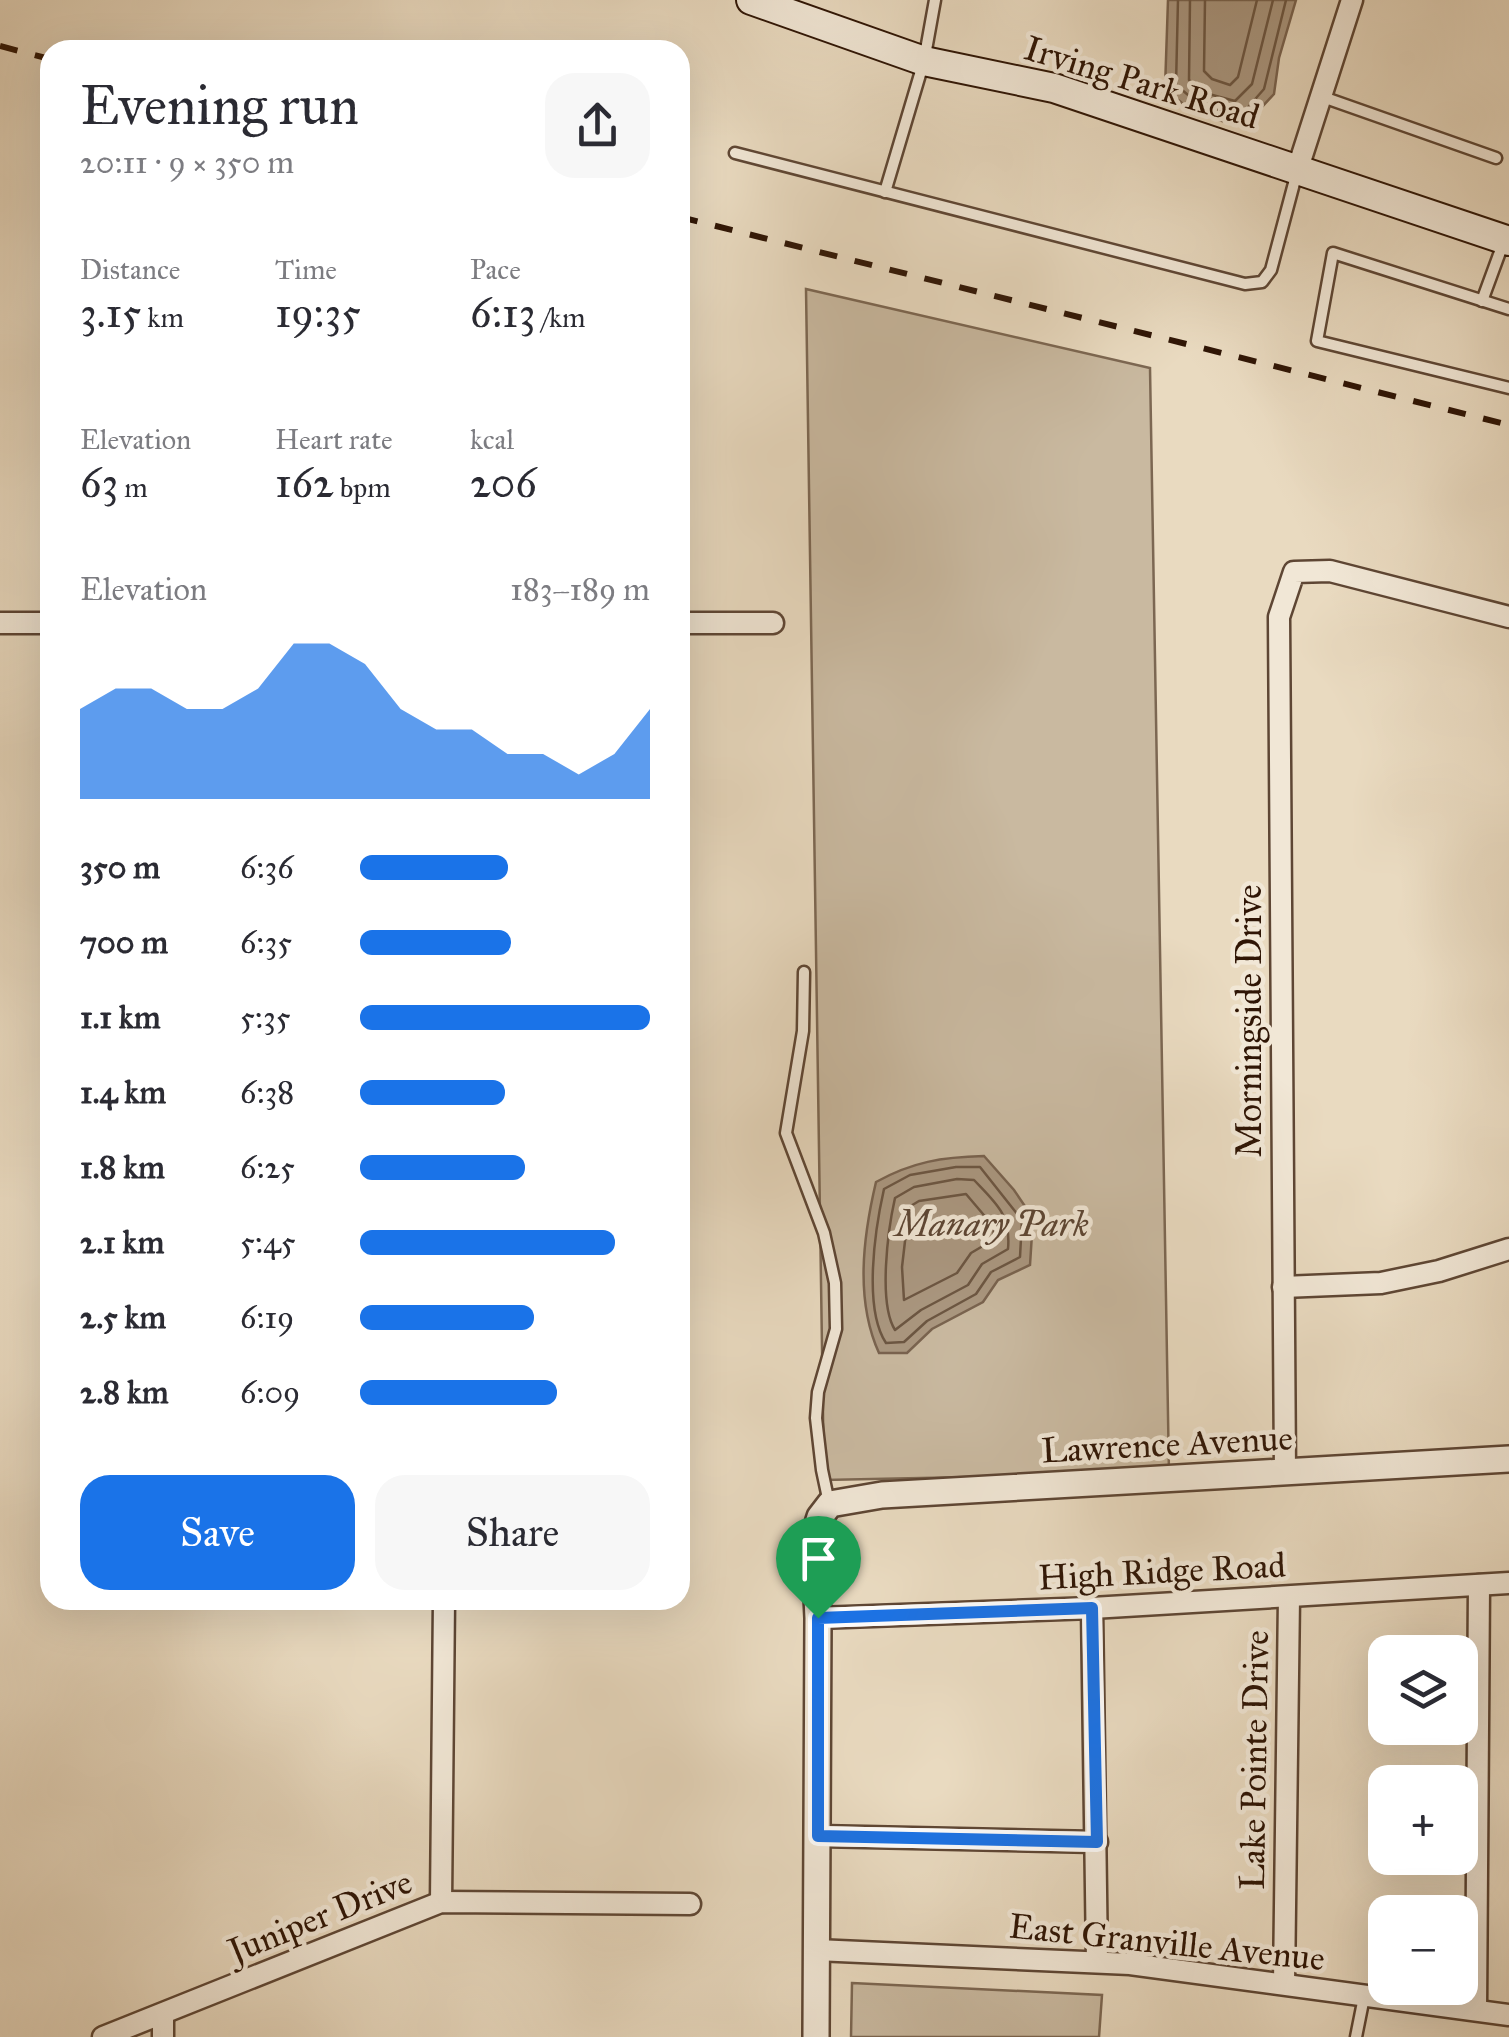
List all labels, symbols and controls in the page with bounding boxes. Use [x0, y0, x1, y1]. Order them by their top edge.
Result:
street label: Irving Park Road [1019, 26, 1265, 139]
text: Evening run [80, 72, 359, 139]
button: share [545, 73, 650, 178]
text: 20:11 · 9 × 350 m [80, 143, 294, 182]
text: Distance [80, 252, 180, 287]
text: Time [275, 252, 337, 287]
text: Pace [470, 252, 521, 287]
text: 3.15 [80, 287, 141, 339]
text: 19:35 [275, 287, 361, 339]
text: 6:13 [470, 287, 536, 339]
text: km [141, 300, 184, 335]
text: /km [536, 300, 586, 335]
text: Elevation [80, 422, 191, 457]
text: Heart rate [275, 422, 393, 457]
text: kcal [470, 422, 514, 457]
text: 63 [80, 457, 118, 509]
text: 162 [275, 457, 334, 509]
text: 206 [470, 457, 537, 509]
text: m [118, 470, 148, 505]
text: bpm [334, 470, 391, 505]
text: Elevation [80, 570, 207, 609]
text: 183–189 m [510, 570, 650, 609]
text: 350 m [80, 848, 160, 887]
text: 6:36 [240, 848, 294, 887]
street label: Morningside Drive [1228, 884, 1271, 1158]
text: 700 m [80, 923, 168, 962]
text: 6:35 [240, 923, 292, 962]
text: 1.1 km [80, 998, 161, 1037]
text: 5:35 [240, 998, 291, 1037]
text: 1.4 km [80, 1073, 166, 1112]
text: 6:38 [240, 1073, 294, 1112]
text: 1.8 km [80, 1148, 165, 1187]
text: 6:25 [240, 1148, 295, 1187]
park label: Manary Park [892, 1203, 1089, 1246]
text: 2.1 km [80, 1223, 164, 1262]
text: 5:45 [240, 1223, 296, 1262]
text: 2.5 km [80, 1298, 166, 1337]
text: 6:19 [240, 1298, 294, 1337]
text: 2.8 km [80, 1373, 169, 1412]
text: 6:09 [240, 1373, 300, 1412]
street label: Lawrence Avenue [1040, 1416, 1294, 1473]
button: Save [80, 1475, 355, 1590]
button: Share [375, 1475, 650, 1590]
pin [776, 1516, 861, 1619]
icon: arrive [791, 1531, 846, 1586]
street label: High Ridge Road [1037, 1544, 1287, 1599]
street label: Lake Pointe Drive [1231, 1630, 1278, 1890]
map controls [1368, 1635, 1478, 2005]
button: layers [1368, 1635, 1478, 1745]
button: + [1368, 1765, 1478, 1875]
street label: Juniper Drive [218, 1860, 418, 1974]
button: − [1368, 1895, 1478, 2005]
street label: East Granville Avenue [1007, 1905, 1327, 1980]

